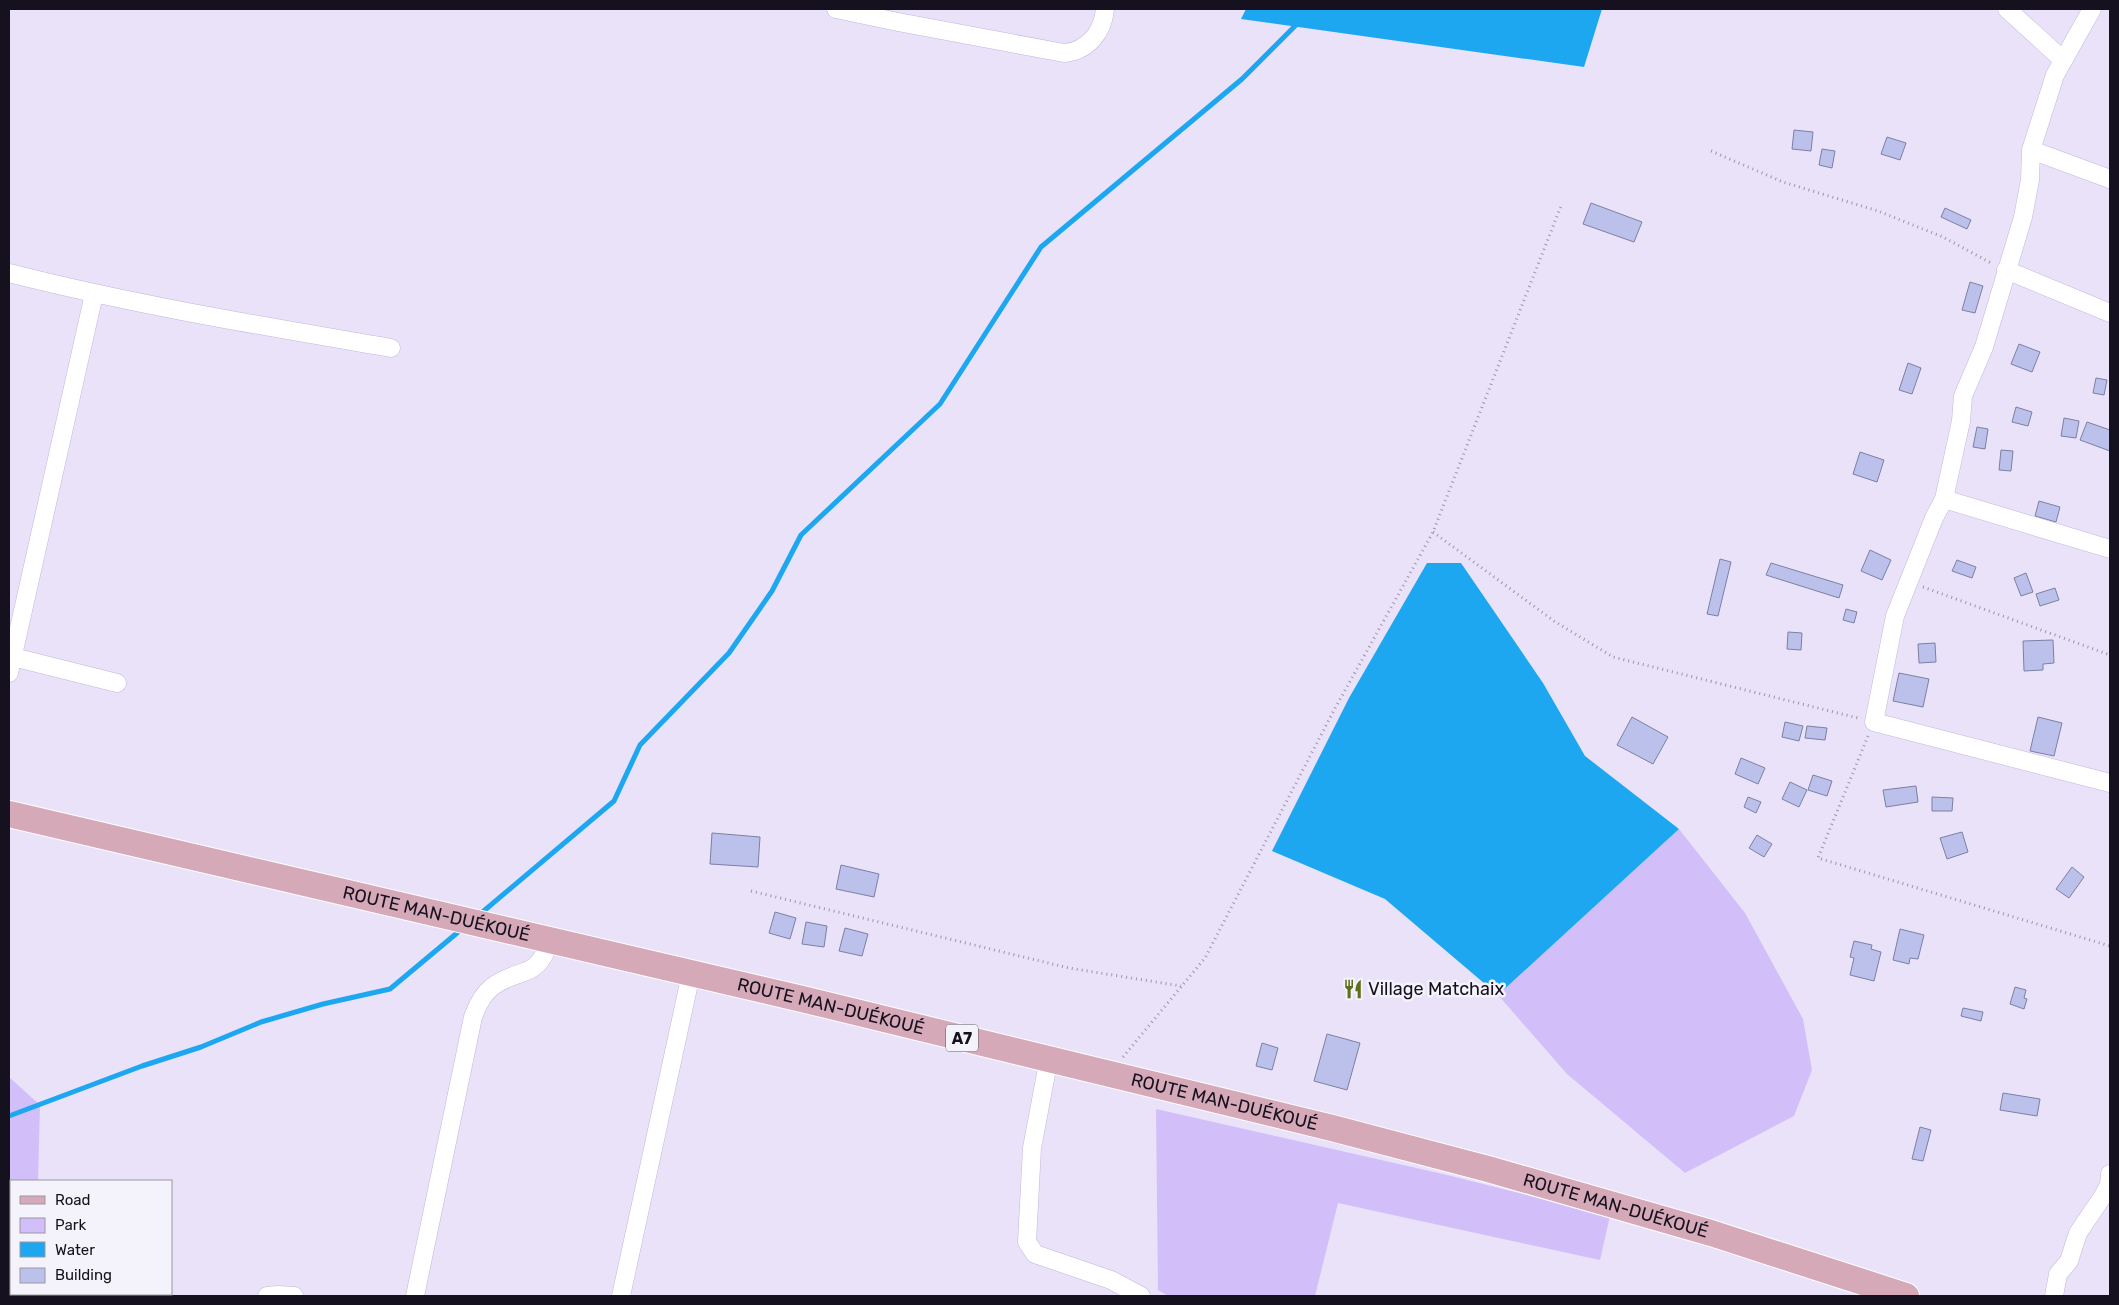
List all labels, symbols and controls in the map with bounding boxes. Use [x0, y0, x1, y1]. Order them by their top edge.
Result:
street label: ROUTE MAN-DUÉKOUÉ [341, 881, 532, 946]
street label: ROUTE MAN-DUÉKOUÉ [735, 973, 927, 1039]
restaurant icon: Village Matchaix [1342, 978, 1364, 1000]
place label: Village Matchaix [1368, 978, 1504, 1000]
road number: A7 [946, 1024, 978, 1052]
street label: ROUTE MAN-DUÉKOUÉ [1129, 1068, 1320, 1135]
street label: ROUTE MAN-DUÉKOUÉ [1521, 1169, 1711, 1243]
legend [10, 1180, 172, 1295]
text: Road [55, 1191, 91, 1209]
text: Park [55, 1216, 86, 1234]
text: Water [55, 1241, 95, 1259]
text: Building [55, 1266, 112, 1284]

